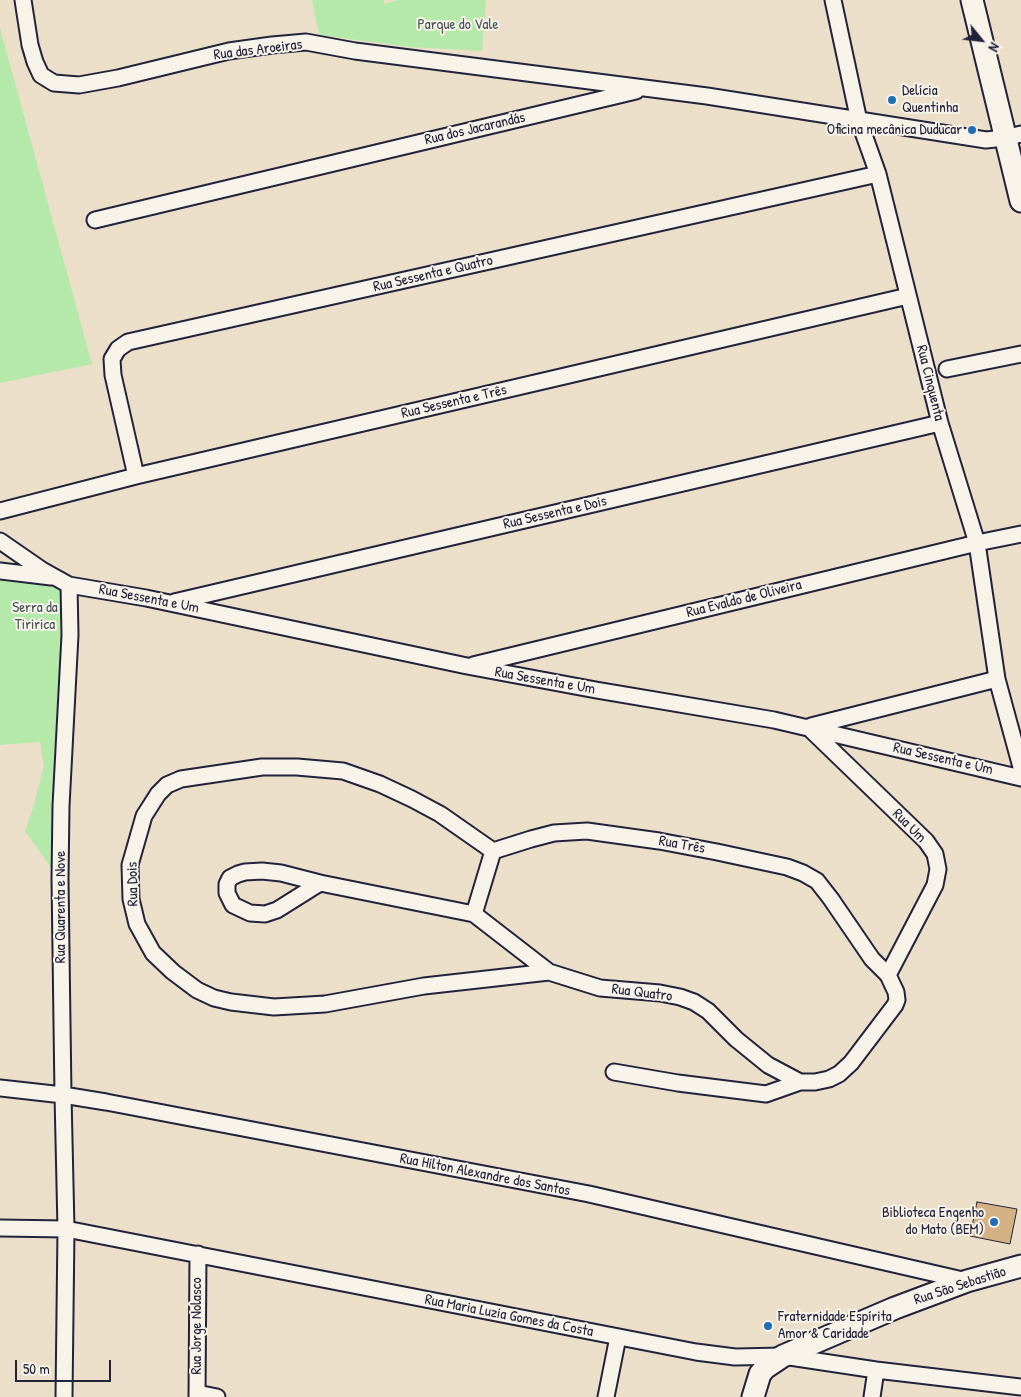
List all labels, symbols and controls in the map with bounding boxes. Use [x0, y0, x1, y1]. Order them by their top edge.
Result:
north arrow [956, 15, 1006, 65]
park label: Parque do Vale [418, 16, 498, 34]
street label: Rua das Aroeiras [213, 36, 303, 64]
text: N [984, 40, 1005, 55]
place label: Delícia Quentinha [902, 82, 958, 117]
marker: Delícia Quentinha [886, 94, 898, 106]
street label: Rua dos Jacarandás [423, 109, 527, 149]
place label: Oficina mecânica Duducar [827, 121, 962, 139]
marker: Oficina mecânica Duducar [966, 124, 978, 136]
street label: Rua Sessenta e Quatro [372, 252, 494, 296]
street label: Rua Cinquenta [912, 343, 948, 423]
street label: Rua Sessenta e Três [399, 381, 509, 423]
street label: Rua Sessenta e Dois [502, 492, 608, 534]
street label: Rua Evaldo de Oliveira [685, 576, 803, 622]
street label: Rua Sessenta e Um [97, 580, 201, 618]
park label: Serra da Tiririca [12, 599, 58, 634]
street label: Rua Sessenta e Um [493, 663, 597, 699]
street label: Rua Sessenta e Um [891, 739, 995, 779]
street label: Rua Um [888, 805, 930, 847]
street label: Rua Três [657, 832, 707, 858]
street label: Rua Quarenta e Nove [52, 851, 70, 963]
street label: Rua Dois [124, 862, 142, 906]
street label: Rua Quatro [611, 980, 673, 1006]
street label: Rua Hilton Alexandre dos Santos [398, 1150, 572, 1200]
place label: Biblioteca Engenho do Mato (BEM) [882, 1204, 984, 1239]
marker: Biblioteca Engenho do Mato (BEM) [988, 1216, 1000, 1228]
street label: Rua São Sebastião [912, 1263, 1008, 1309]
street label: Rua Jorge Nolasco [188, 1277, 206, 1375]
street label: Rua Maria Luzia Gomes da Costa [423, 1291, 595, 1341]
place label: Fraternidade Espírita Amor & Caridade [778, 1308, 892, 1343]
marker: Fraternidade Espírita Amor & Caridade [762, 1320, 774, 1332]
scale bar [18, 1350, 114, 1382]
text: 50 m [23, 1358, 50, 1379]

